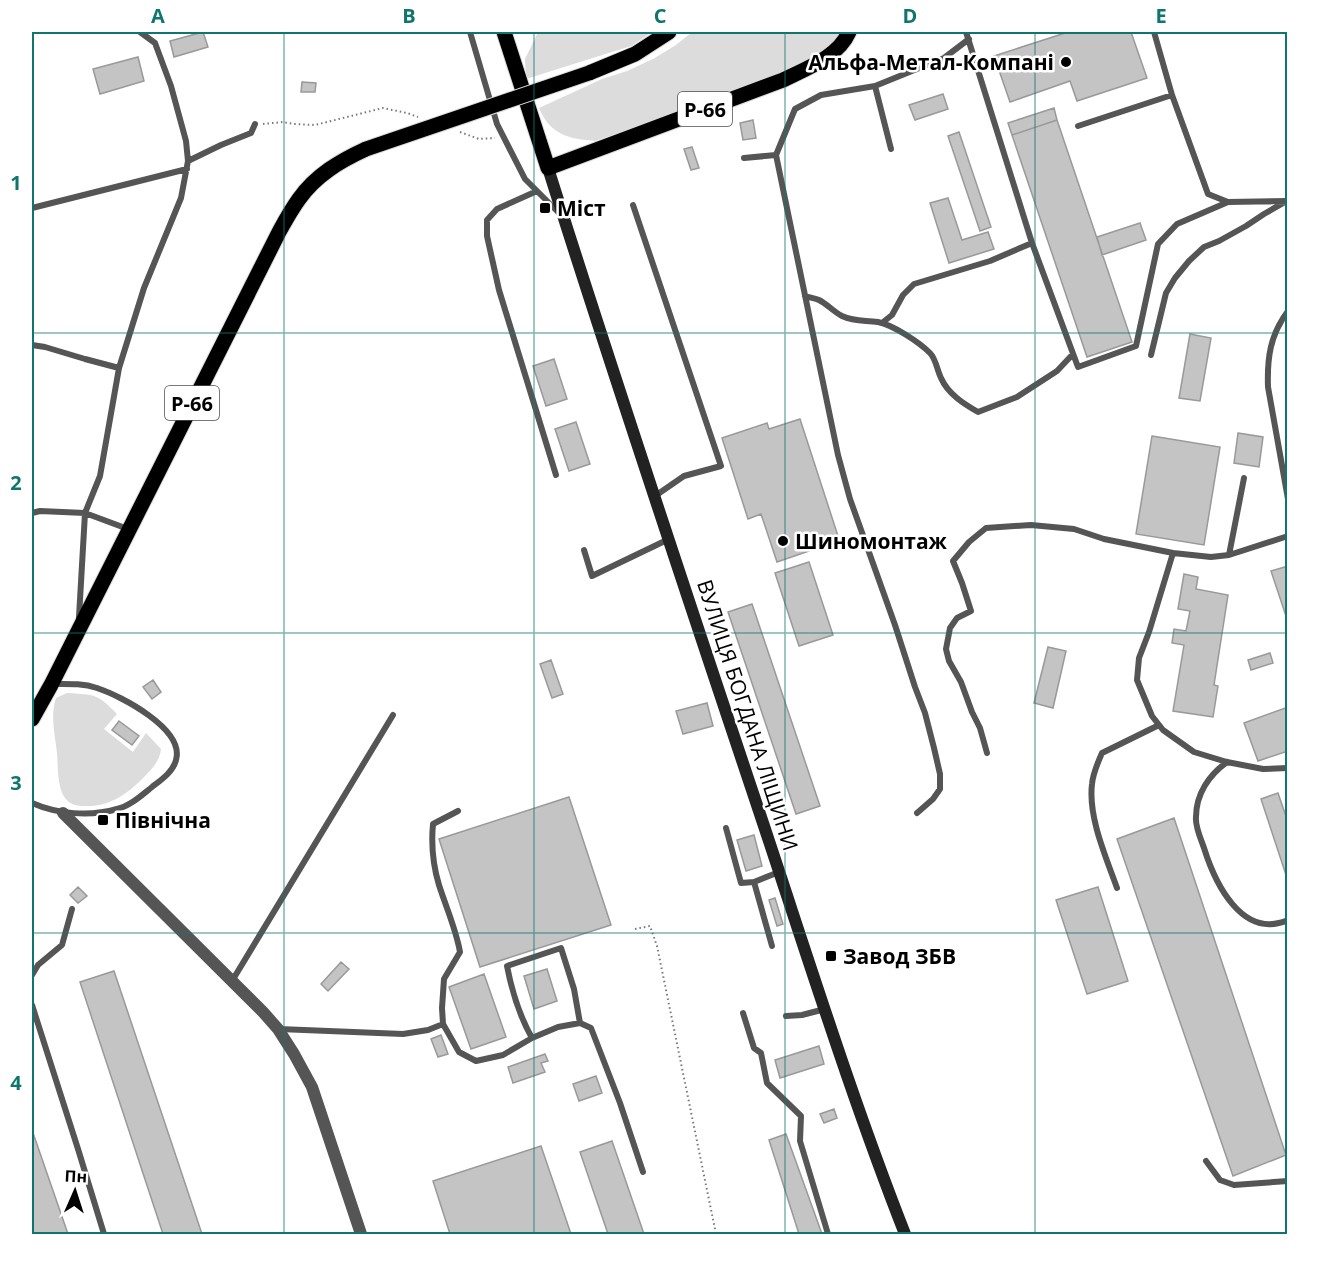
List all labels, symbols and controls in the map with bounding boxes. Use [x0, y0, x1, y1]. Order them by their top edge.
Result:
text: A [151, 2, 165, 29]
text: B [402, 2, 416, 29]
text: C [654, 2, 667, 29]
text: D [903, 2, 917, 29]
text: E [1155, 2, 1167, 29]
place label: Альфа-Метал-Компані [808, 48, 1054, 76]
marker: Альфа-Метал-Компані [1059, 55, 1073, 69]
road number: Р-66 [678, 92, 732, 126]
text: 1 [10, 169, 22, 196]
place label: Міст [557, 194, 606, 222]
marker: Міст [538, 201, 552, 215]
road number: Р-66 [165, 386, 219, 420]
text: 2 [10, 469, 22, 496]
place label: Шиномонтаж [795, 527, 948, 555]
marker: Шиномонтаж [776, 534, 790, 548]
street label: ВУЛИЦЯ БОГДАНА ЛІЩИНИ [691, 576, 805, 854]
text: 3 [10, 769, 22, 796]
place label: Північна [115, 806, 211, 834]
marker: Північна [96, 813, 110, 827]
place label: Завод ЗБВ [843, 942, 956, 970]
marker: Завод ЗБВ [824, 949, 838, 963]
text: 4 [10, 1069, 22, 1096]
north arrow [45, 1161, 105, 1221]
text: Пн [64, 1164, 88, 1188]

